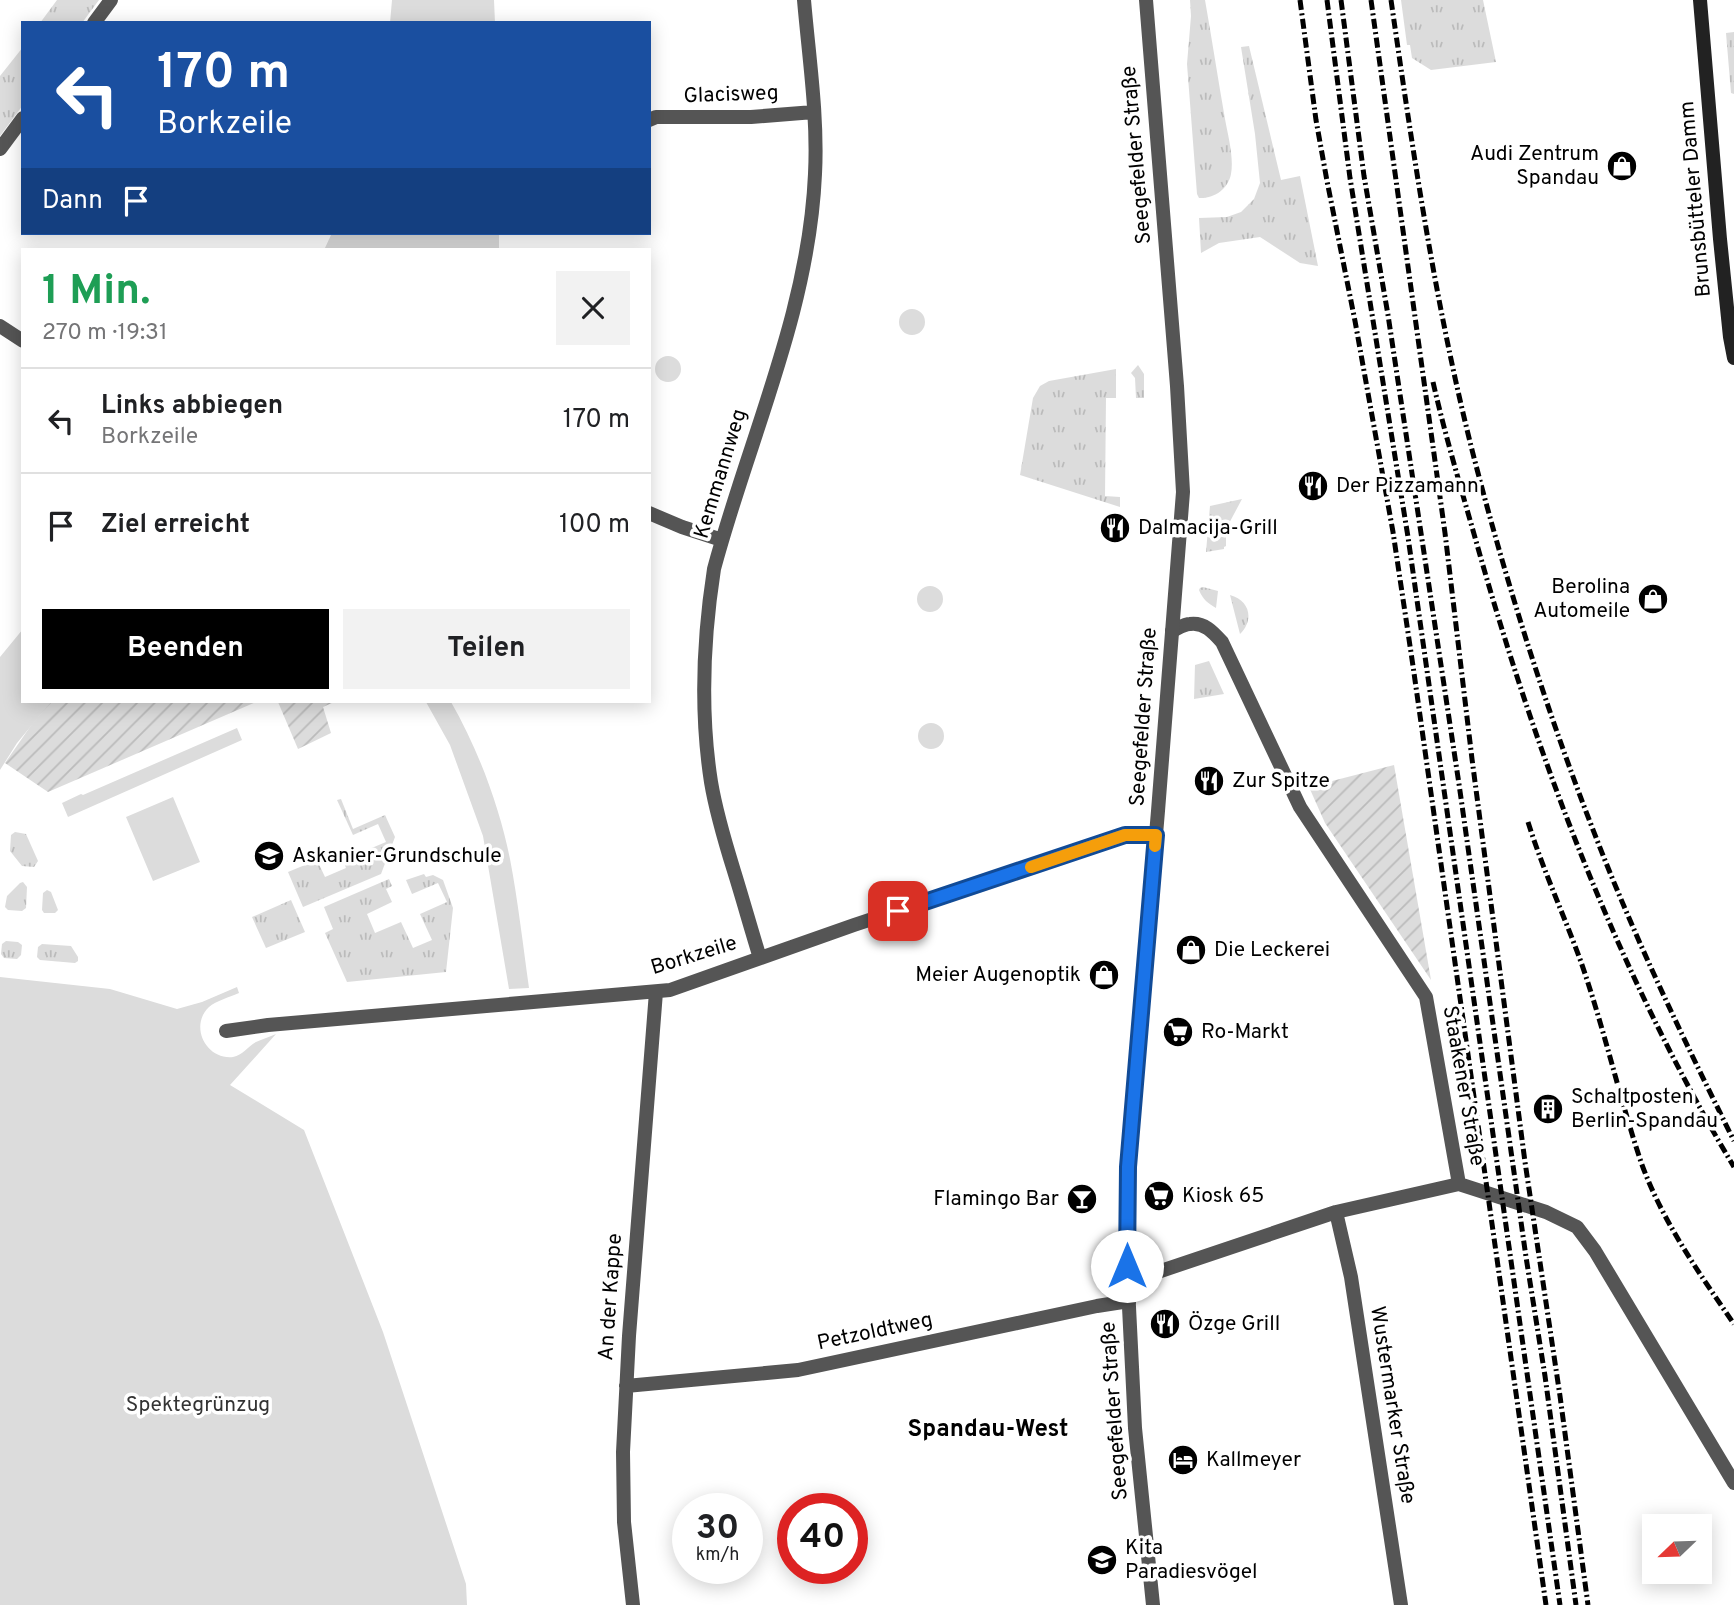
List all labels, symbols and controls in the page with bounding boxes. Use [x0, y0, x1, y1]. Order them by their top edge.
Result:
text: 170 m [157, 44, 290, 106]
icon: left [42, 49, 133, 140]
street label: Seegefelder Straße [1116, 65, 1158, 245]
street label: Glacisweg [683, 80, 779, 110]
street label: Brunsbütteler Damm [1674, 100, 1718, 298]
text: Borkzeile [157, 105, 292, 145]
place label: Audi Zentrum Spandau [1470, 141, 1599, 192]
shop icon: Audi Zentrum Spandau [1605, 149, 1639, 183]
icon: arrive [117, 182, 155, 220]
text: Dann [42, 185, 103, 218]
text: 1 Min. [42, 266, 151, 319]
button: close [556, 271, 630, 345]
text: 270 m · 19:31 [42, 319, 168, 348]
text: Links abbiegen [101, 390, 283, 423]
icon: left [42, 402, 80, 440]
text: 170 m [563, 404, 630, 437]
street label: Kemmannweg [688, 406, 754, 542]
text: Borkzeile [101, 423, 198, 452]
restaurant icon: Der Pizzamann [1296, 469, 1330, 503]
place label: Der Pizzamann [1336, 473, 1479, 500]
icon: arrive [42, 507, 80, 545]
text: Ziel erreicht [101, 509, 250, 542]
text: 100 m [559, 509, 630, 542]
restaurant icon: Dalmacija-Grill [1098, 511, 1132, 545]
place label: Dalmacija-Grill [1138, 515, 1278, 542]
place label: Berolina Automeile [1533, 574, 1630, 625]
shop icon: Berolina Automeile [1636, 582, 1670, 616]
button: Beenden [42, 609, 329, 689]
button: Teilen [343, 609, 630, 689]
street label: Seegefelder Straße [1124, 627, 1164, 807]
restaurant icon: Zur Spitze [1192, 764, 1226, 798]
place label: Zur Spitze [1232, 768, 1330, 795]
school or university icon: Askanier-Grundschule [252, 839, 286, 873]
place label: Askanier-Grundschule [292, 843, 502, 870]
pin [868, 881, 928, 941]
icon: arrive [879, 892, 917, 930]
street label: Borkzeile [648, 930, 740, 982]
shop icon: Die Leckerei [1174, 933, 1208, 967]
place label: Die Leckerei [1214, 937, 1330, 964]
shop icon: Meier Augenoptik [1087, 958, 1121, 992]
place label: Meier Augenoptik [915, 962, 1081, 989]
street label: Staakener Straße [1436, 1004, 1490, 1168]
supermarket icon: Ro-Markt [1161, 1015, 1195, 1049]
place label: Ro-Markt [1201, 1019, 1289, 1046]
place label: Schaltposten Berlin-Spandau [1571, 1084, 1718, 1135]
building icon: Schaltposten Berlin-Spandau [1531, 1092, 1565, 1126]
supermarket icon: Kiosk 65 [1142, 1179, 1176, 1213]
bar icon: Flamingo Bar [1065, 1182, 1099, 1216]
place label: Kiosk 65 [1182, 1183, 1264, 1210]
place label: Flamingo Bar [933, 1186, 1059, 1213]
position arrow [1090, 1229, 1164, 1303]
street label: An der Kappe [593, 1232, 629, 1362]
street label: Wustermarker Straße [1363, 1304, 1421, 1506]
street label: Petzoldtweg [815, 1307, 935, 1357]
restaurant icon: Özge Grill [1148, 1307, 1182, 1341]
place label: Özge Grill [1188, 1311, 1280, 1338]
street label: Seegefelder Straße [1095, 1321, 1135, 1501]
park label: Spektegrünzug [126, 1392, 270, 1419]
district label: Spandau-West [908, 1415, 1068, 1445]
hotel icon: Kallmeyer [1166, 1443, 1200, 1477]
place label: Kallmeyer [1206, 1447, 1301, 1474]
speed limit sign: 40 [777, 1493, 868, 1584]
text: 30 [696, 1507, 739, 1551]
north arrow [1642, 1514, 1712, 1584]
map controls [1642, 1514, 1712, 1584]
place label: Kita Paradiesvögel [1125, 1535, 1258, 1586]
school or university icon: Kita Paradiesvögel [1085, 1543, 1119, 1577]
text: km/h [696, 1544, 739, 1567]

